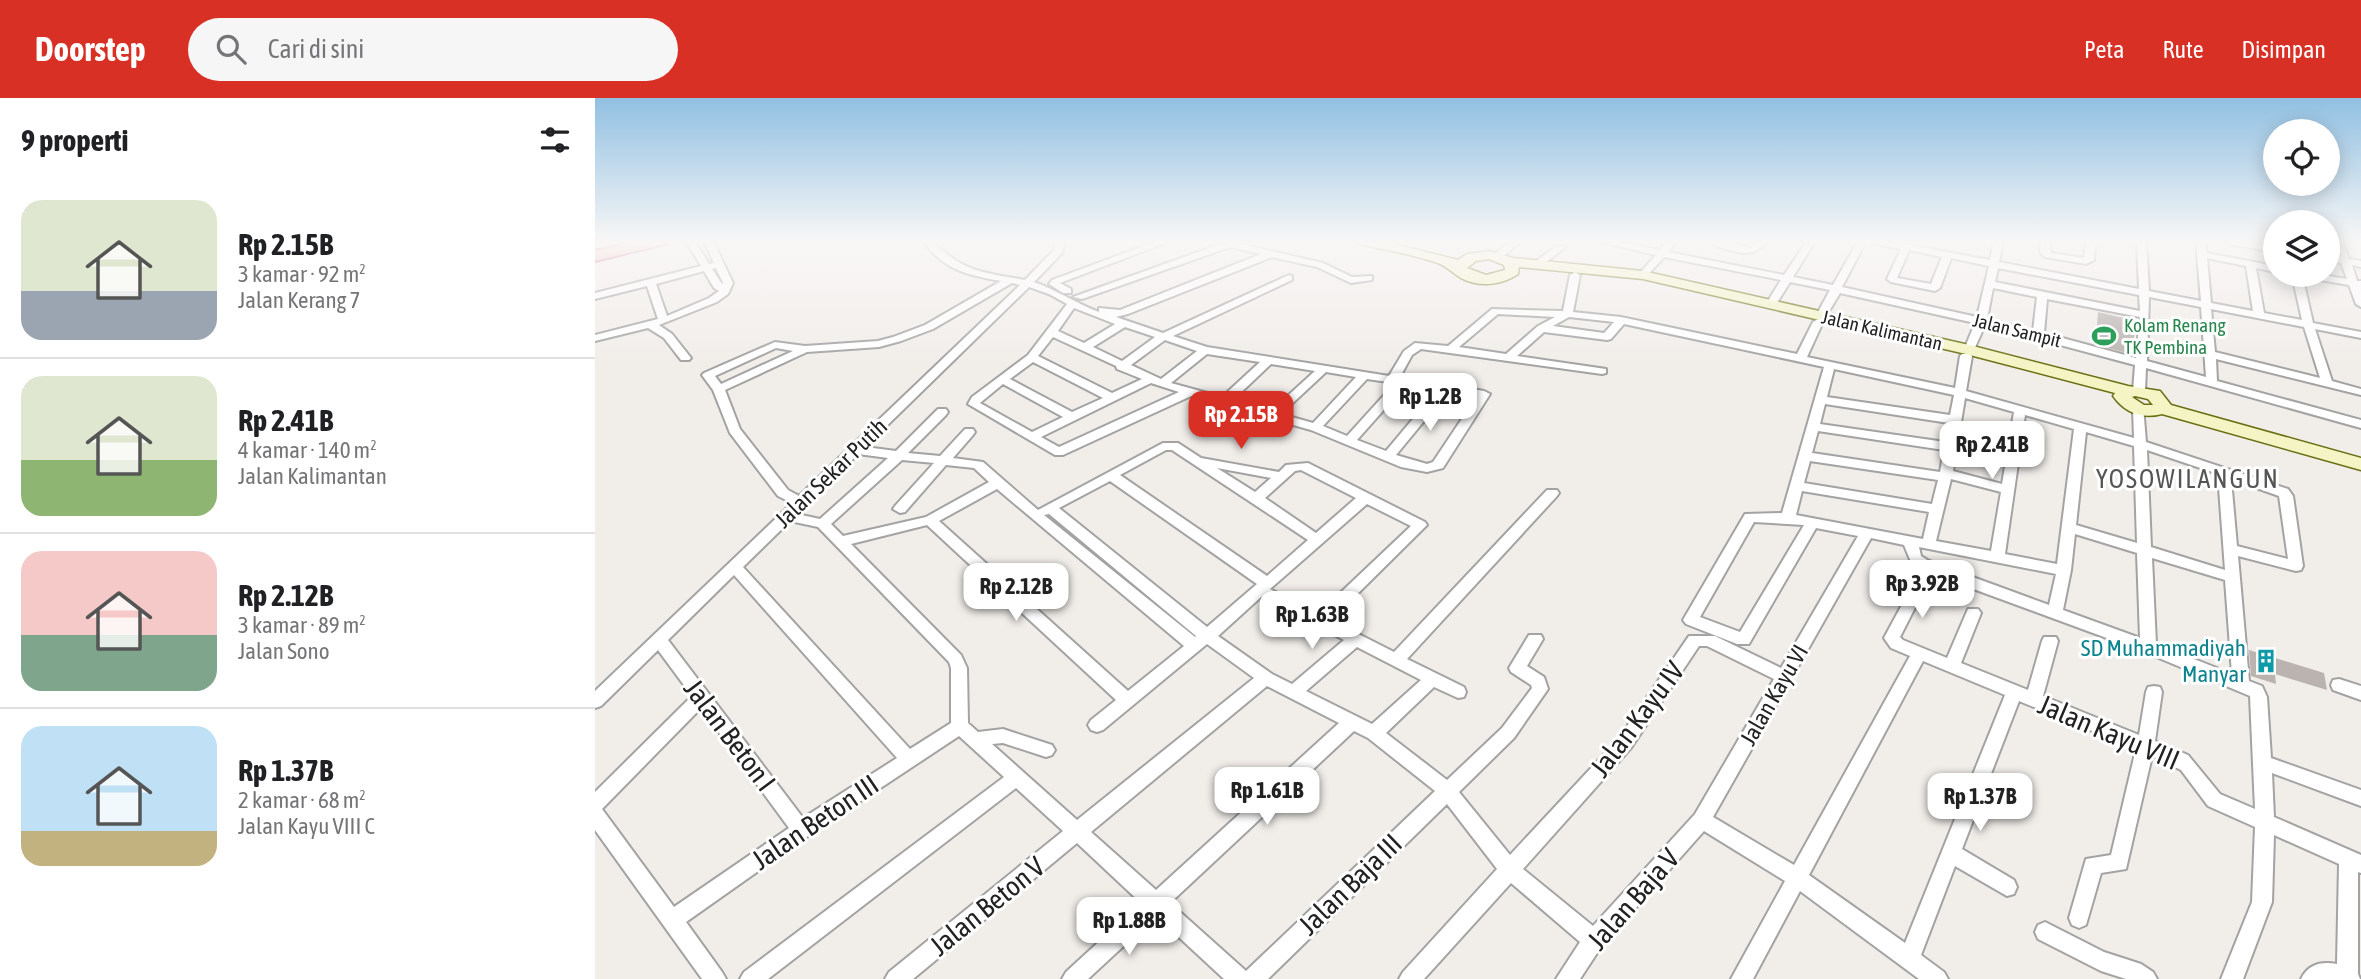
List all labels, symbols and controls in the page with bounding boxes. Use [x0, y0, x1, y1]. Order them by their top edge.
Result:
search box [188, 18, 678, 81]
text: Doorstep [35, 30, 146, 68]
icon: search [212, 30, 250, 68]
text: Cari di sini [268, 34, 364, 64]
text: Peta [2084, 36, 2124, 63]
text: Rute [2162, 36, 2204, 63]
text: Disimpan [2242, 36, 2326, 63]
map controls [2263, 119, 2340, 287]
button: locate [2263, 119, 2340, 196]
icon: filters [536, 121, 574, 159]
text: 9 properti [21, 123, 128, 157]
button: layers [2263, 210, 2340, 287]
text: Rp 2.15B [238, 227, 333, 261]
icon: home [77, 228, 161, 312]
text: 3 kamar · 92 m² [238, 261, 366, 287]
text: Jalan Kerang 7 [238, 287, 360, 313]
street label: Jalan Kalimantan [1820, 305, 1944, 355]
street label: Jalan Sampit [1971, 308, 2063, 352]
place label: Kolam Renang TK Pembina [2124, 314, 2226, 358]
sports icon: Kolam Renang TK Pembina [2090, 322, 2118, 350]
pin: Rp 1.2B [1365, 374, 1495, 433]
text: Rp 1.2B [1399, 383, 1461, 409]
pin: Rp 2.15B [1169, 392, 1313, 451]
text: Rp 2.15B [1205, 401, 1277, 427]
text: Rp 2.41B [238, 403, 333, 437]
icon: home [77, 404, 161, 488]
street label: Jalan Sekar Putih [770, 413, 892, 533]
pin: Rp 2.41B [1920, 422, 2064, 481]
text: Rp 2.41B [1956, 431, 2028, 457]
text: 4 kamar · 140 m² [238, 437, 377, 463]
text: Jalan Kalimantan [238, 463, 387, 489]
district label: YOSOWILANGUN [2096, 464, 2280, 494]
pin: Rp 3.92B [1850, 560, 1994, 620]
pin: Rp 2.12B [944, 564, 1088, 623]
text: Rp 3.92B [1886, 570, 1958, 596]
text: Rp 2.12B [980, 573, 1052, 599]
text: Rp 2.12B [238, 578, 333, 612]
icon: home [77, 579, 161, 663]
pin: Rp 1.63B [1240, 592, 1384, 651]
text: Rp 1.63B [1276, 601, 1348, 627]
text: 3 kamar · 89 m² [238, 612, 366, 638]
place label: SD Muhammadiyah Manyar [2081, 635, 2247, 687]
text: Jalan Sono [238, 638, 330, 664]
street label: Jalan Kayu VI [1735, 640, 1813, 750]
building icon: SD Muhammadiyah Manyar [2252, 647, 2280, 675]
street label: Jalan Kayu IV [1583, 655, 1691, 783]
street label: Jalan Beton I [678, 673, 782, 797]
street label: Jalan Kayu VIII [2034, 688, 2184, 776]
text: Rp 1.37B [238, 753, 333, 787]
icon: home [77, 754, 161, 838]
street label: Jalan Beton III [746, 768, 884, 876]
pin: Rp 1.61B [1195, 768, 1339, 827]
pin: Rp 1.37B [1908, 774, 2052, 833]
text: Rp 1.61B [1231, 777, 1303, 803]
text: Rp 1.37B [1944, 783, 2016, 809]
text: 2 kamar · 68 m² [238, 787, 366, 813]
text: Jalan Kayu VIII C [238, 813, 375, 839]
street label: Jalan Baja III [1292, 827, 1408, 941]
street label: Jalan Baja V [1581, 842, 1686, 956]
street label: Jalan Beton V [923, 850, 1051, 962]
pin: Rp 1.88B [1057, 898, 1201, 957]
text: Rp 1.88B [1093, 907, 1165, 933]

